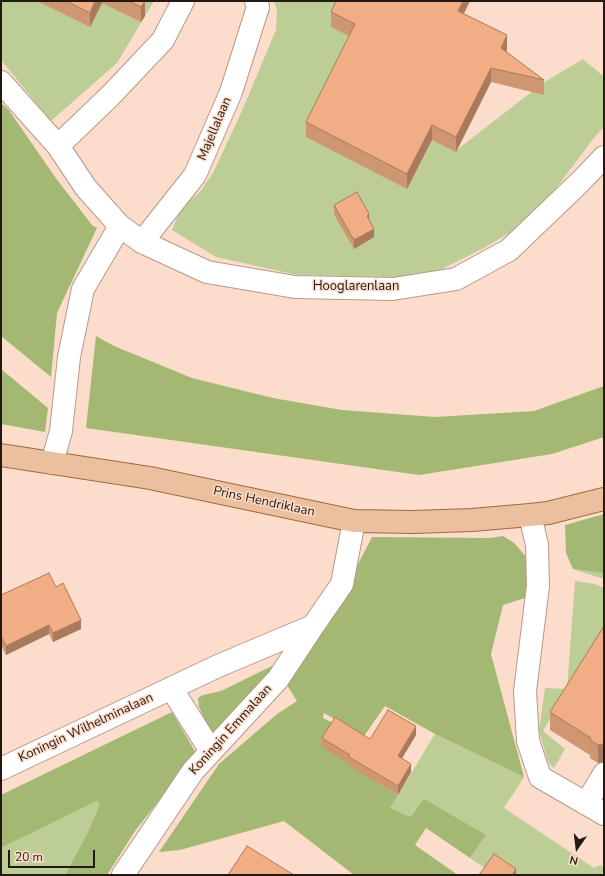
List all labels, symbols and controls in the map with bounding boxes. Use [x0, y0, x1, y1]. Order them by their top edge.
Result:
street label: Majellalaan [195, 95, 235, 163]
street label: Hooglarenlaan [313, 279, 399, 295]
street label: Prins Hendriklaan [212, 484, 316, 520]
street label: Koningin Emmalaan [186, 682, 276, 778]
street label: Koningin Wilhelminalaan [16, 690, 156, 766]
north arrow [557, 828, 597, 868]
scale bar [10, 842, 97, 868]
text: 20 m [15, 849, 43, 865]
text: N [568, 852, 580, 868]

